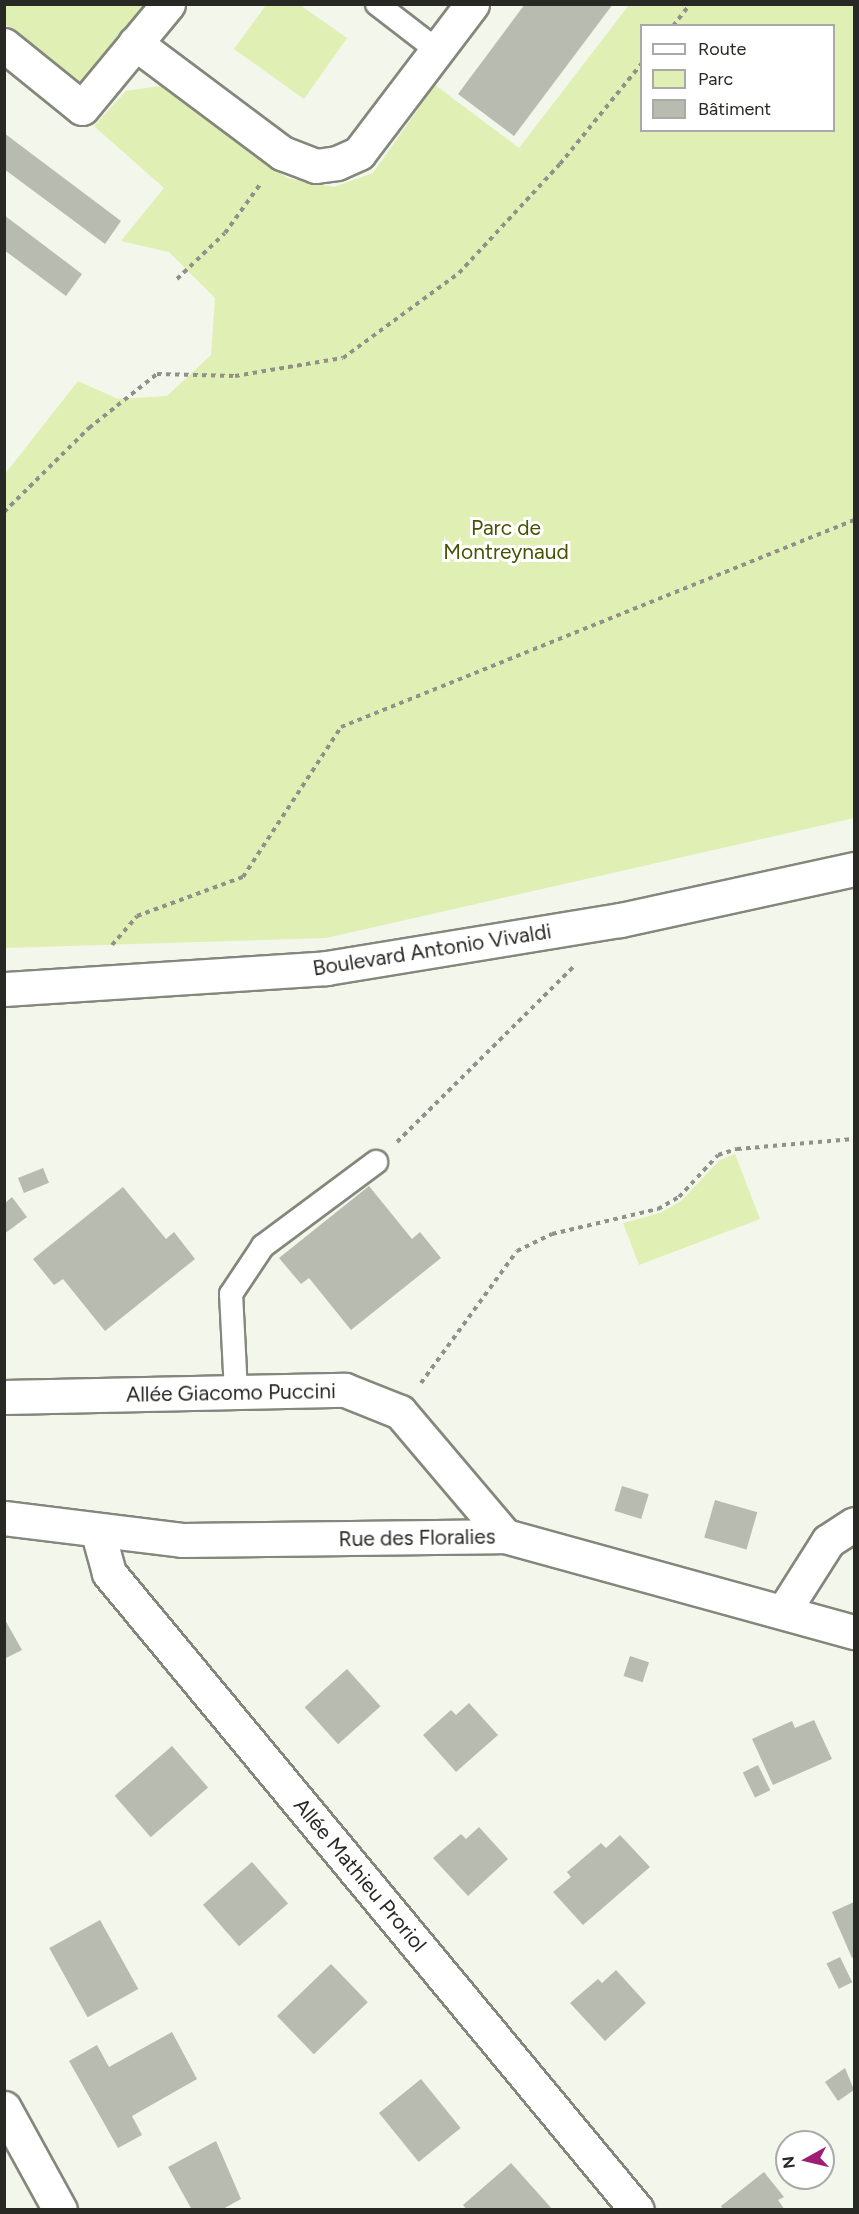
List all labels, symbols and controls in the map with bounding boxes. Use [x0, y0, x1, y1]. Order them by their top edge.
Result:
legend [640, 24, 835, 132]
text: Route [698, 38, 746, 60]
text: Parc [698, 68, 733, 90]
text: Bâtiment [698, 98, 771, 120]
park label: Parc de Montreynaud [443, 515, 569, 565]
street label: Boulevard Antonio Vivaldi [311, 919, 553, 981]
street label: Allée Giacomo Puccini [126, 1379, 336, 1407]
street label: Rue des Floralies [338, 1524, 496, 1552]
street label: Allée Mathieu Proriol [288, 1793, 432, 1957]
north arrow [775, 2130, 835, 2190]
text: N [778, 2155, 799, 2170]

